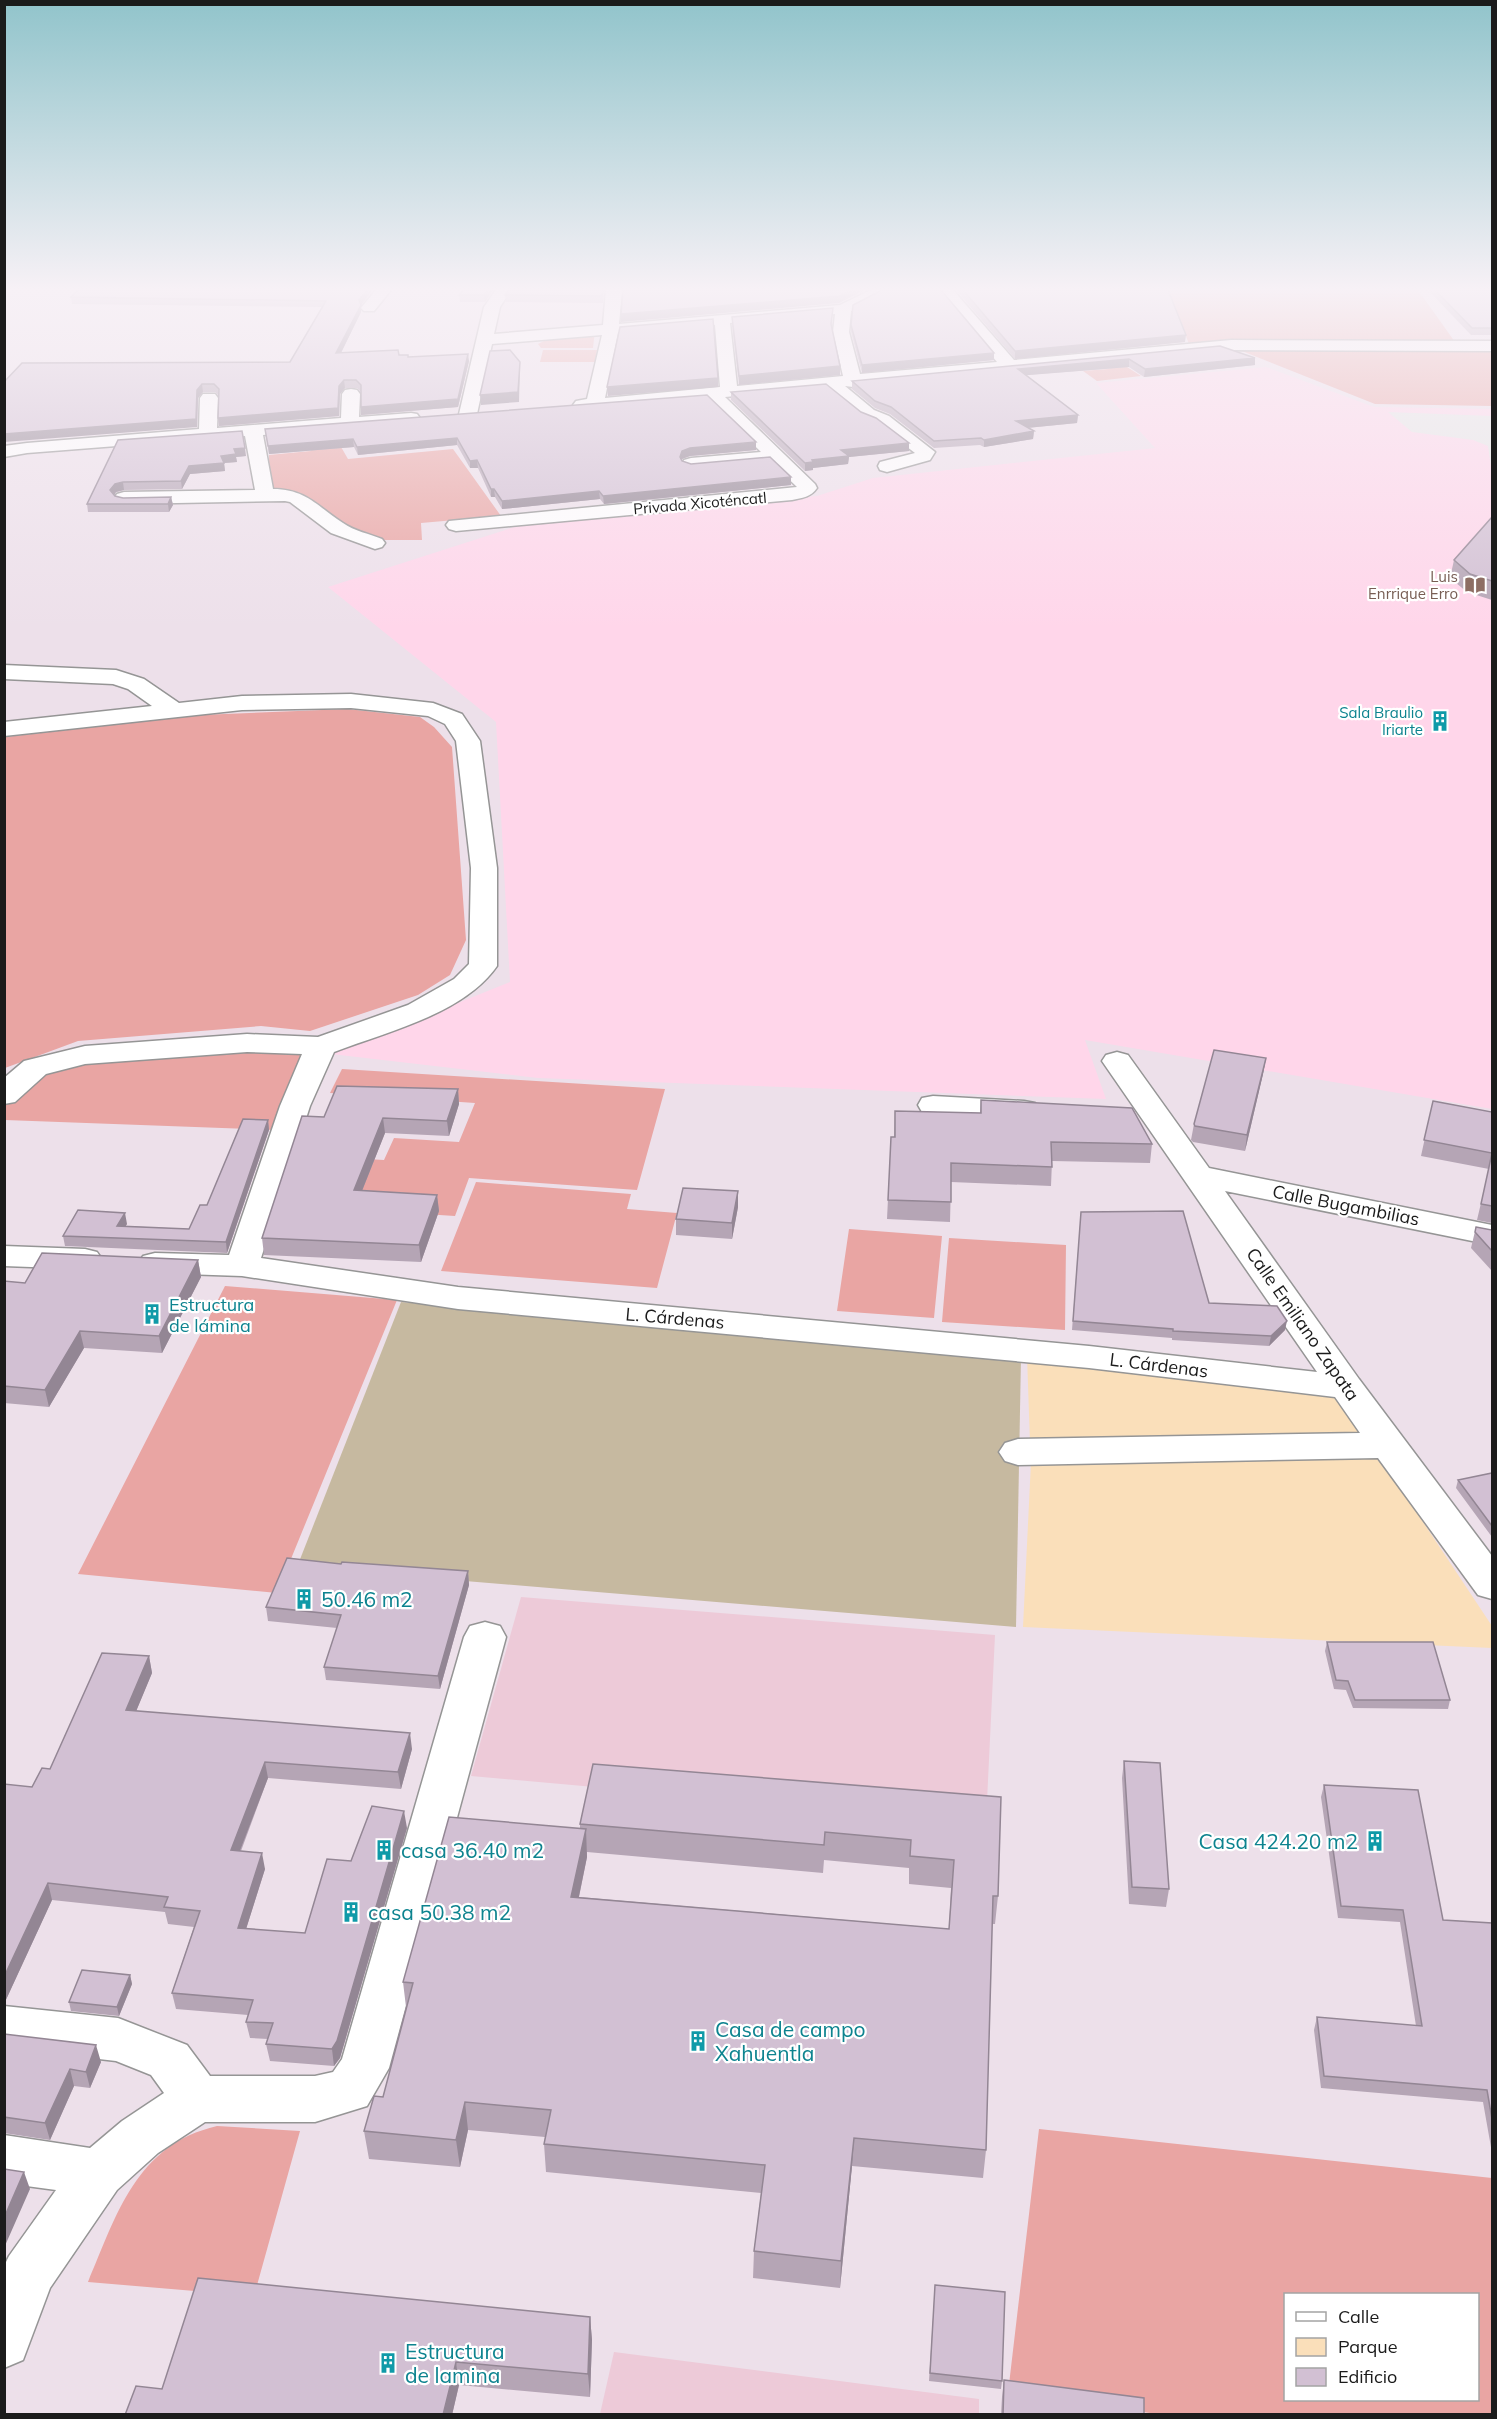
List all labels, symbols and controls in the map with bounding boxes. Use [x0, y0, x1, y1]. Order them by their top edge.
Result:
street label: Privada Xicoténcatl [633, 488, 767, 518]
place label: Luis Enrrique Erro [1368, 567, 1458, 603]
library icon: Luis Enrrique Erro [1463, 573, 1487, 597]
place label: Sala Braulio Iriarte [1339, 703, 1423, 739]
building icon: Sala Braulio Iriarte [1428, 709, 1452, 733]
street label: Calle Bugambilias [1271, 1179, 1422, 1231]
street label: Calle Emiliano Zapata [1242, 1243, 1364, 1405]
place label: Estructura de lámina [169, 1293, 254, 1337]
building icon: Estructura de lámina [140, 1302, 164, 1326]
street label: L. Cárdenas [625, 1302, 725, 1334]
street label: L. Cárdenas [1108, 1348, 1210, 1382]
place label: 50.46 m2 [321, 1586, 413, 1612]
building icon: 50.46 m2 [292, 1587, 316, 1611]
place label: Casa 424.20 m2 [1199, 1828, 1358, 1854]
building icon: Casa 424.20 m2 [1363, 1829, 1387, 1853]
place label: casa 36.40 m2 [401, 1837, 544, 1863]
building icon: casa 36.40 m2 [372, 1838, 396, 1862]
place label: casa 50.38 m2 [368, 1899, 511, 1925]
building icon: casa 50.38 m2 [339, 1900, 363, 1924]
place label: Casa de campo Xahuentla [715, 2016, 866, 2066]
building icon: Casa de campo Xahuentla [686, 2029, 710, 2053]
legend [1284, 2293, 1479, 2401]
text: Calle [1338, 2305, 1379, 2328]
text: Parque [1338, 2335, 1397, 2358]
place label: Estructura de lamina [405, 2338, 505, 2388]
building icon: Estructura de lamina [376, 2351, 400, 2375]
text: Edificio [1338, 2365, 1397, 2388]

